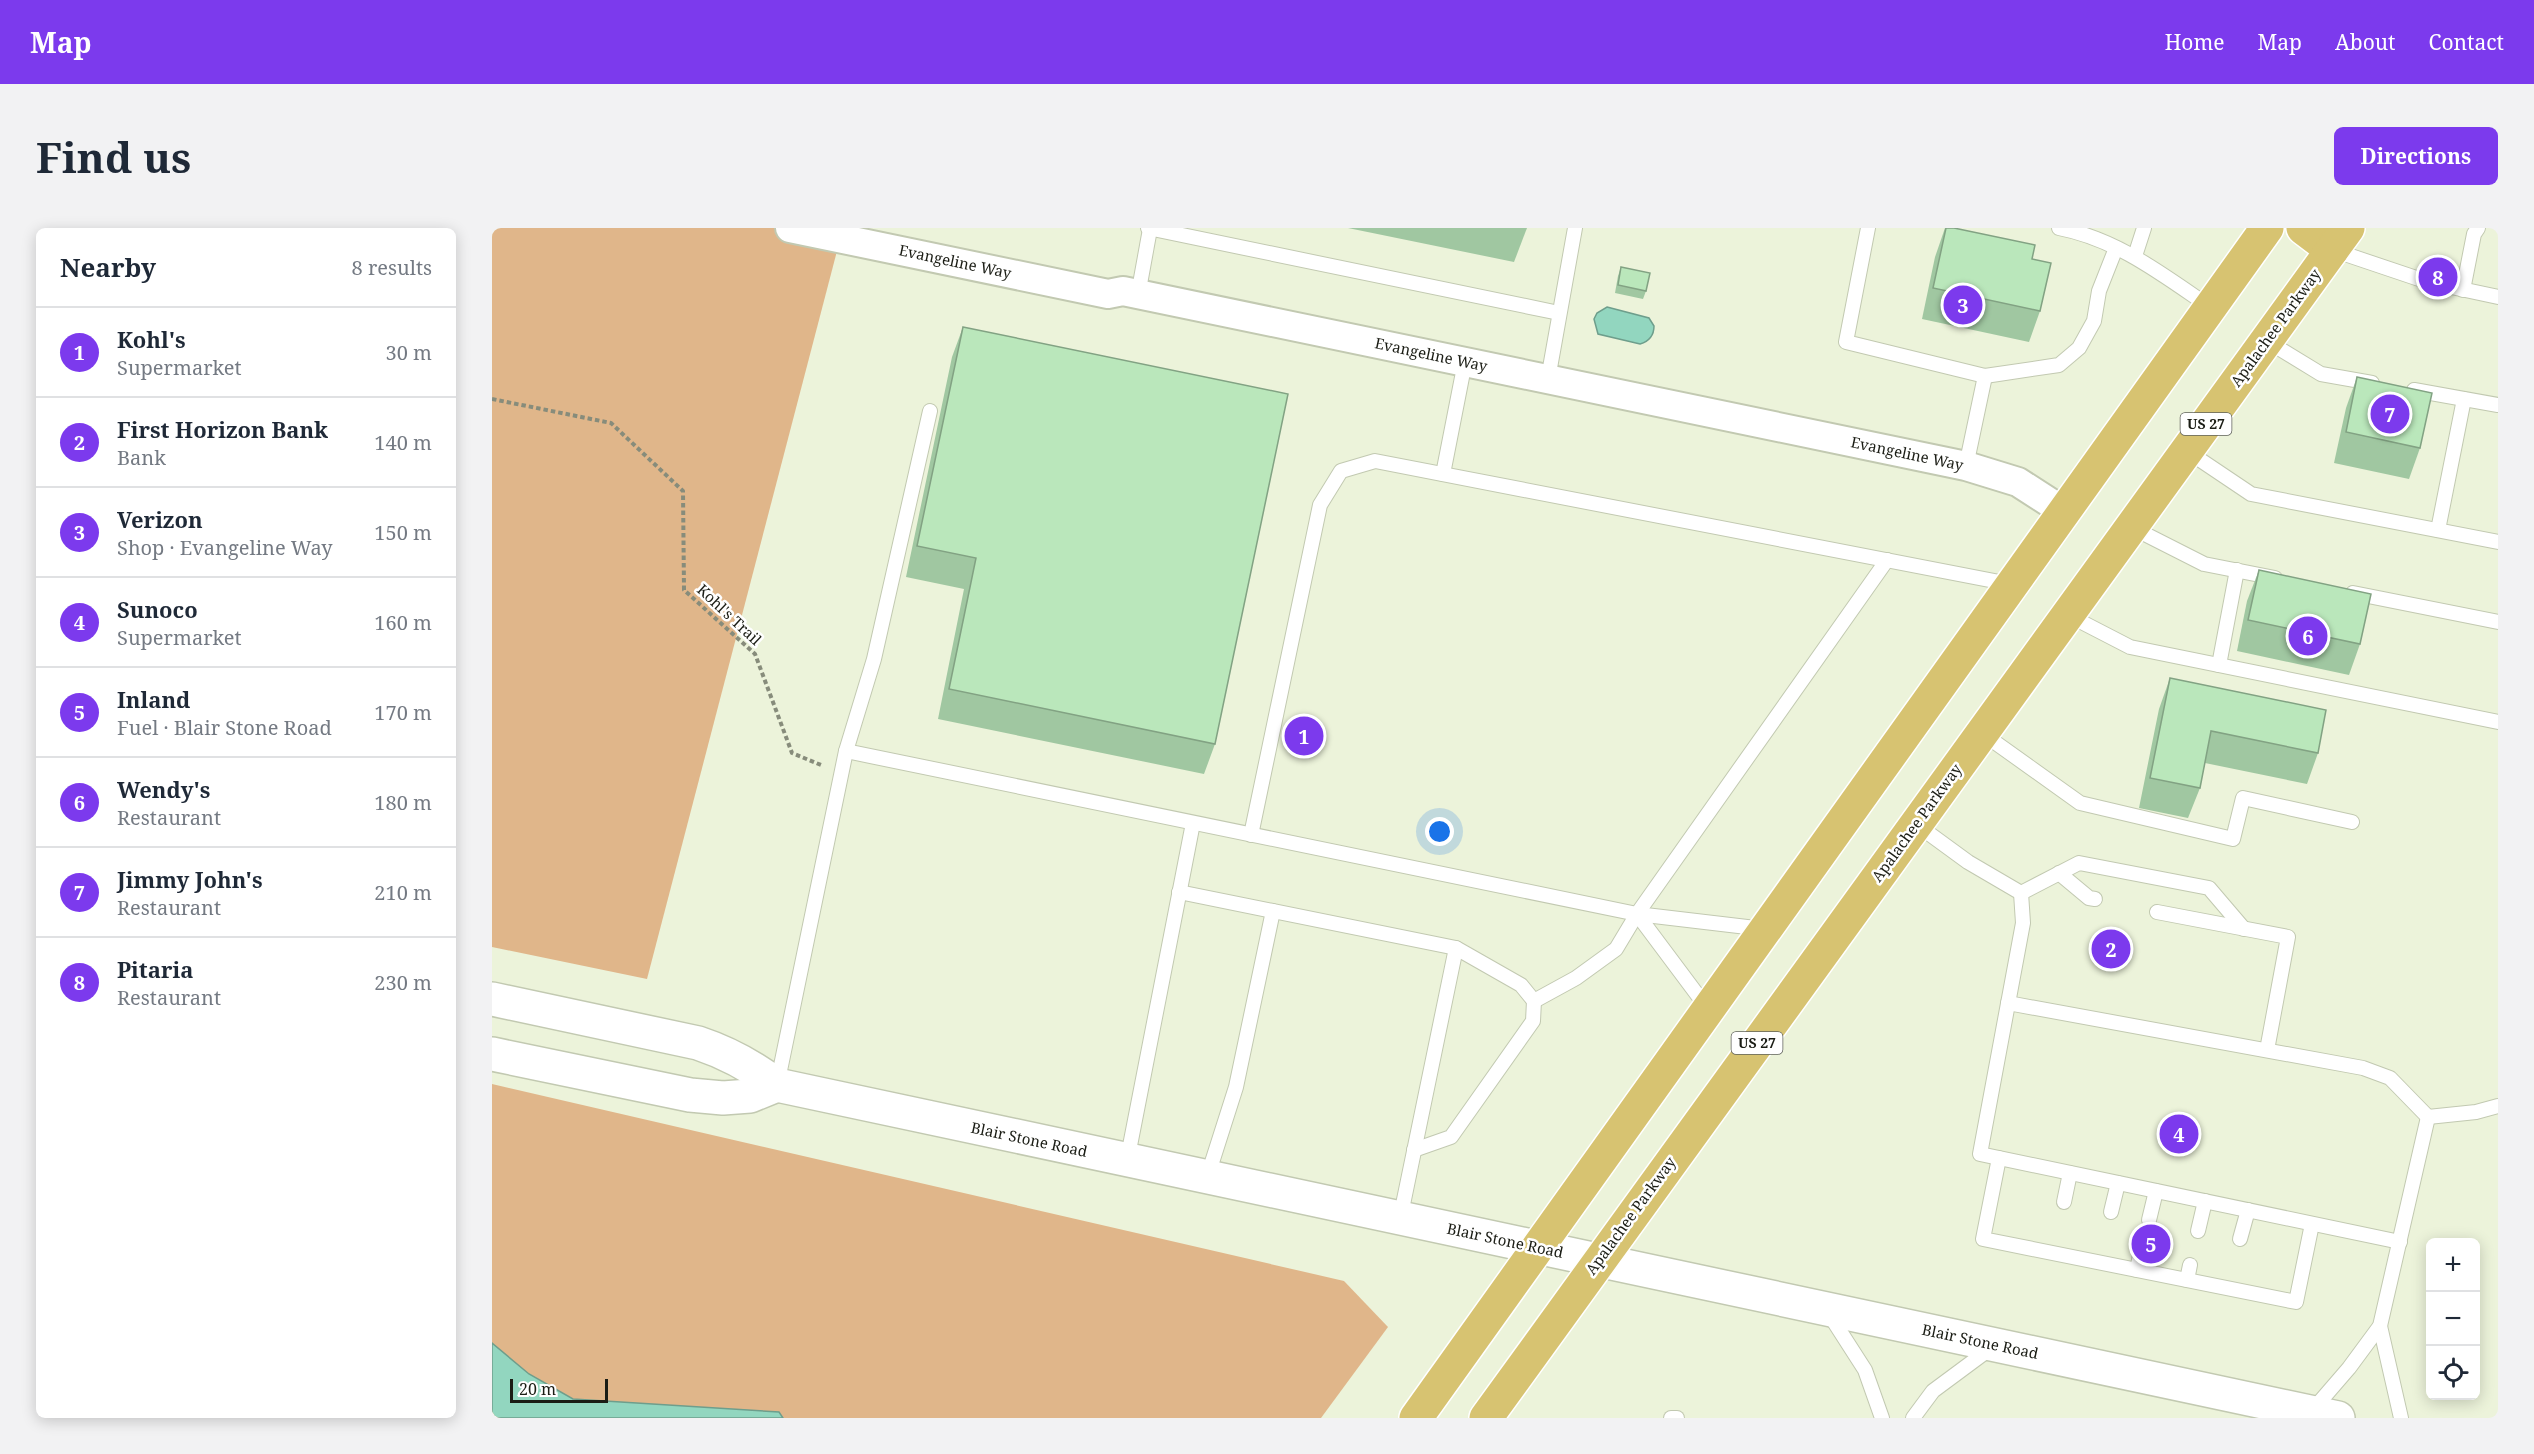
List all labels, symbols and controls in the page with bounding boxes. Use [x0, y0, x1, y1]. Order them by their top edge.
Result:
text: Map [30, 23, 92, 61]
text: Home [2165, 28, 2225, 56]
text: Map [2258, 28, 2302, 56]
text: About [2335, 28, 2396, 56]
text: Contact [2429, 28, 2504, 56]
button: Directions [2334, 127, 2498, 185]
text: Find us [36, 128, 191, 185]
street label: Evangeline Way [897, 239, 1014, 283]
text: Nearby [60, 249, 156, 285]
text: 8 results [352, 254, 432, 281]
pin: 8 [2418, 254, 2458, 300]
street label: Apalachee Parkway [2226, 264, 2325, 390]
pin: 3 [1944, 282, 1982, 328]
text: Kohl's [117, 324, 186, 354]
street label: Evangeline Way [1373, 332, 1490, 376]
text: 1 [74, 339, 85, 366]
text: 30 m [386, 339, 432, 366]
text: Supermarket [117, 354, 242, 381]
pin: 7 [2370, 392, 2410, 436]
road number: US 27 [2180, 413, 2232, 435]
text: First Horizon Bank [117, 414, 328, 444]
text: 2 [74, 429, 85, 456]
text: 140 m [374, 429, 432, 456]
street label: Evangeline Way [1849, 431, 1966, 475]
text: Bank [117, 444, 166, 471]
text: Verizon [117, 504, 203, 534]
text: 3 [74, 519, 85, 546]
text: 150 m [374, 519, 432, 546]
text: Shop · Evangeline Way [117, 534, 333, 561]
street label: Kohl's Trail [693, 579, 766, 649]
text: Sunoco [117, 594, 198, 624]
text: 4 [74, 609, 85, 636]
text: 160 m [374, 609, 432, 636]
pin: 6 [2288, 614, 2328, 658]
text: Supermarket [117, 624, 242, 651]
text: Inland [117, 684, 190, 714]
text: 5 [74, 699, 85, 726]
text: 170 m [374, 699, 432, 726]
text: Fuel · Blair Stone Road [117, 714, 332, 741]
pin: 1 [1284, 714, 1324, 758]
street label: Apalachee Parkway [1867, 759, 1966, 885]
text: Wendy's [117, 774, 210, 804]
text: 6 [74, 789, 85, 816]
text: 180 m [374, 789, 432, 816]
text: Restaurant [117, 804, 221, 831]
your location [1425, 817, 1454, 846]
text: Jimmy John's [117, 864, 263, 894]
text: 7 [74, 879, 85, 906]
text: 210 m [374, 879, 432, 906]
text: Restaurant [117, 894, 221, 921]
pin: 2 [2092, 926, 2130, 972]
text: Pitaria [117, 954, 193, 984]
text: 8 [74, 969, 85, 996]
text: 230 m [374, 969, 432, 996]
text: Restaurant [117, 984, 221, 1011]
road number: US 27 [1732, 1032, 1782, 1054]
pin: 4 [2160, 1112, 2198, 1156]
street label: Blair Stone Road [969, 1117, 1089, 1161]
street label: Apalachee Parkway [1581, 1152, 1680, 1278]
street label: Blair Stone Road [1445, 1218, 1565, 1262]
pin: 5 [2132, 1222, 2170, 1266]
map controls [2426, 1238, 2480, 1400]
button: + [2426, 1238, 2480, 1292]
button: − [2426, 1292, 2480, 1346]
street label: Blair Stone Road [1920, 1319, 2040, 1363]
button: locate [2426, 1346, 2480, 1400]
scale bar [510, 1376, 608, 1404]
text: 20 m [519, 1378, 556, 1400]

